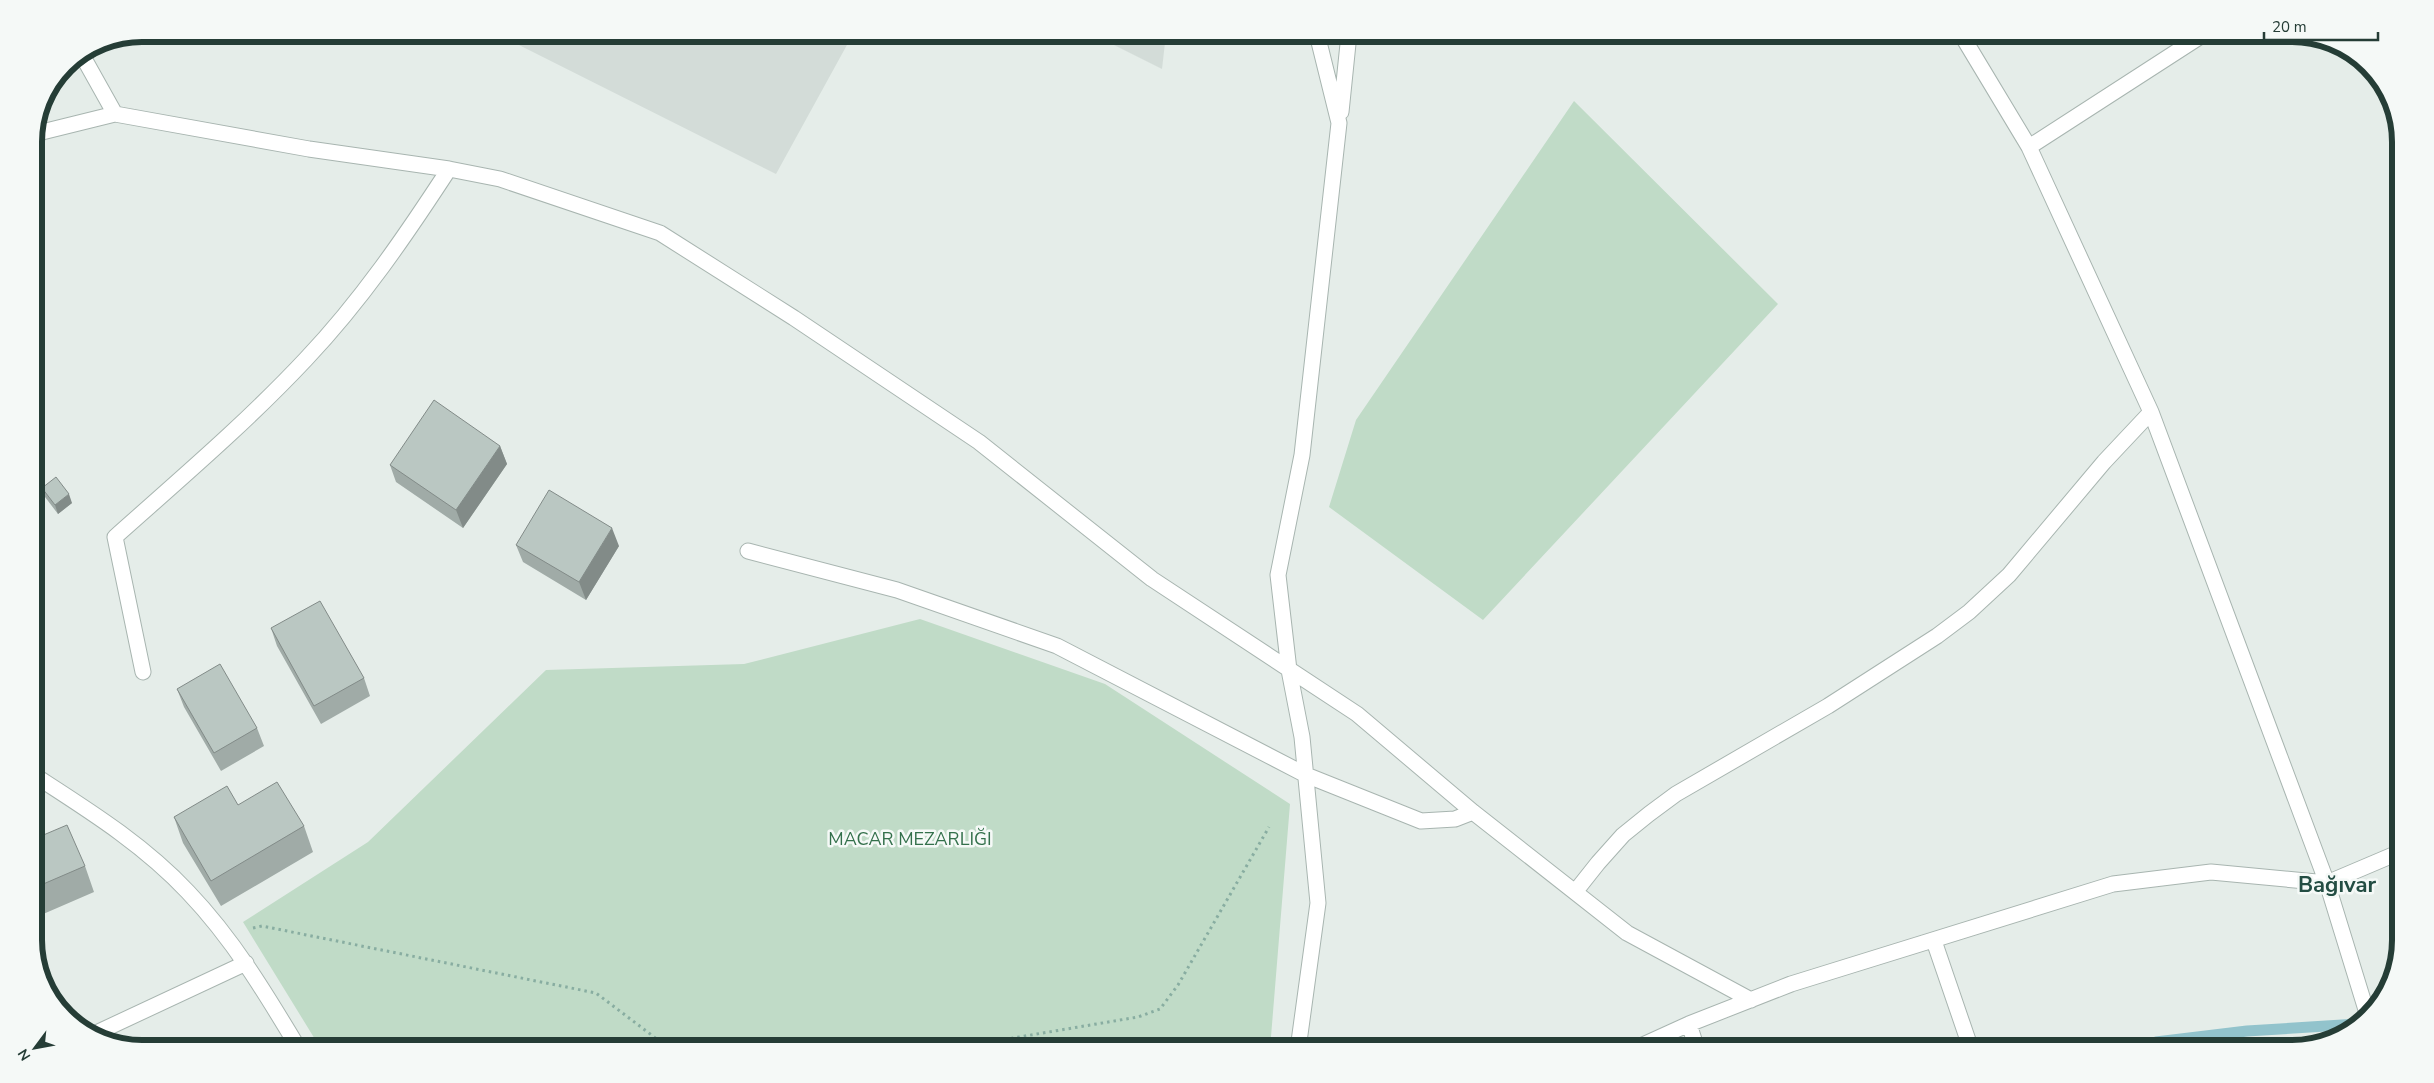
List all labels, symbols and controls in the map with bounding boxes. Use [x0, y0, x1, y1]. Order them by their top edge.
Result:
scale bar [2264, 10, 2378, 42]
text: 20 m [2272, 17, 2307, 37]
park label: MACAR MEZARLIĞI [828, 827, 992, 851]
district label: Bağıvar [2298, 870, 2376, 900]
north arrow [10, 1023, 60, 1073]
text: N [14, 1045, 35, 1064]

